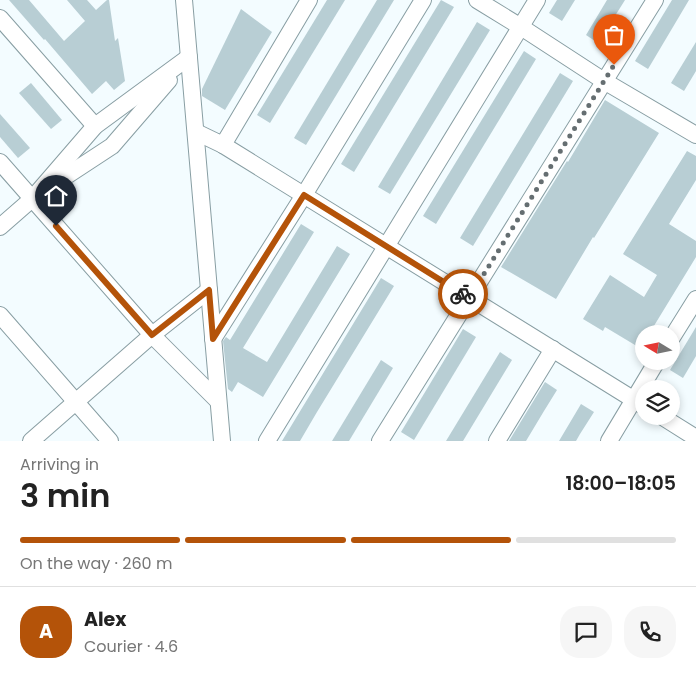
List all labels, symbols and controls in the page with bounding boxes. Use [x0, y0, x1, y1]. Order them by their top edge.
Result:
pin [593, 14, 635, 65]
icon: bag [600, 21, 628, 49]
pin [35, 175, 77, 226]
icon: home [42, 182, 70, 210]
courier [438, 269, 488, 319]
icon: bike [449, 280, 477, 308]
north arrow [635, 325, 680, 370]
map controls [635, 325, 680, 425]
button: layers [635, 380, 680, 425]
text: Arriving in [20, 453, 99, 476]
text: 18:00–18:05 [565, 470, 676, 497]
text: 3 min [20, 473, 110, 518]
text: On the way · 260 m [20, 552, 172, 575]
text: Alex [84, 606, 126, 633]
button: chat [560, 606, 612, 658]
button: phone [624, 606, 676, 658]
text: A [39, 618, 53, 645]
text: Courier · 4.6 [84, 635, 178, 658]

